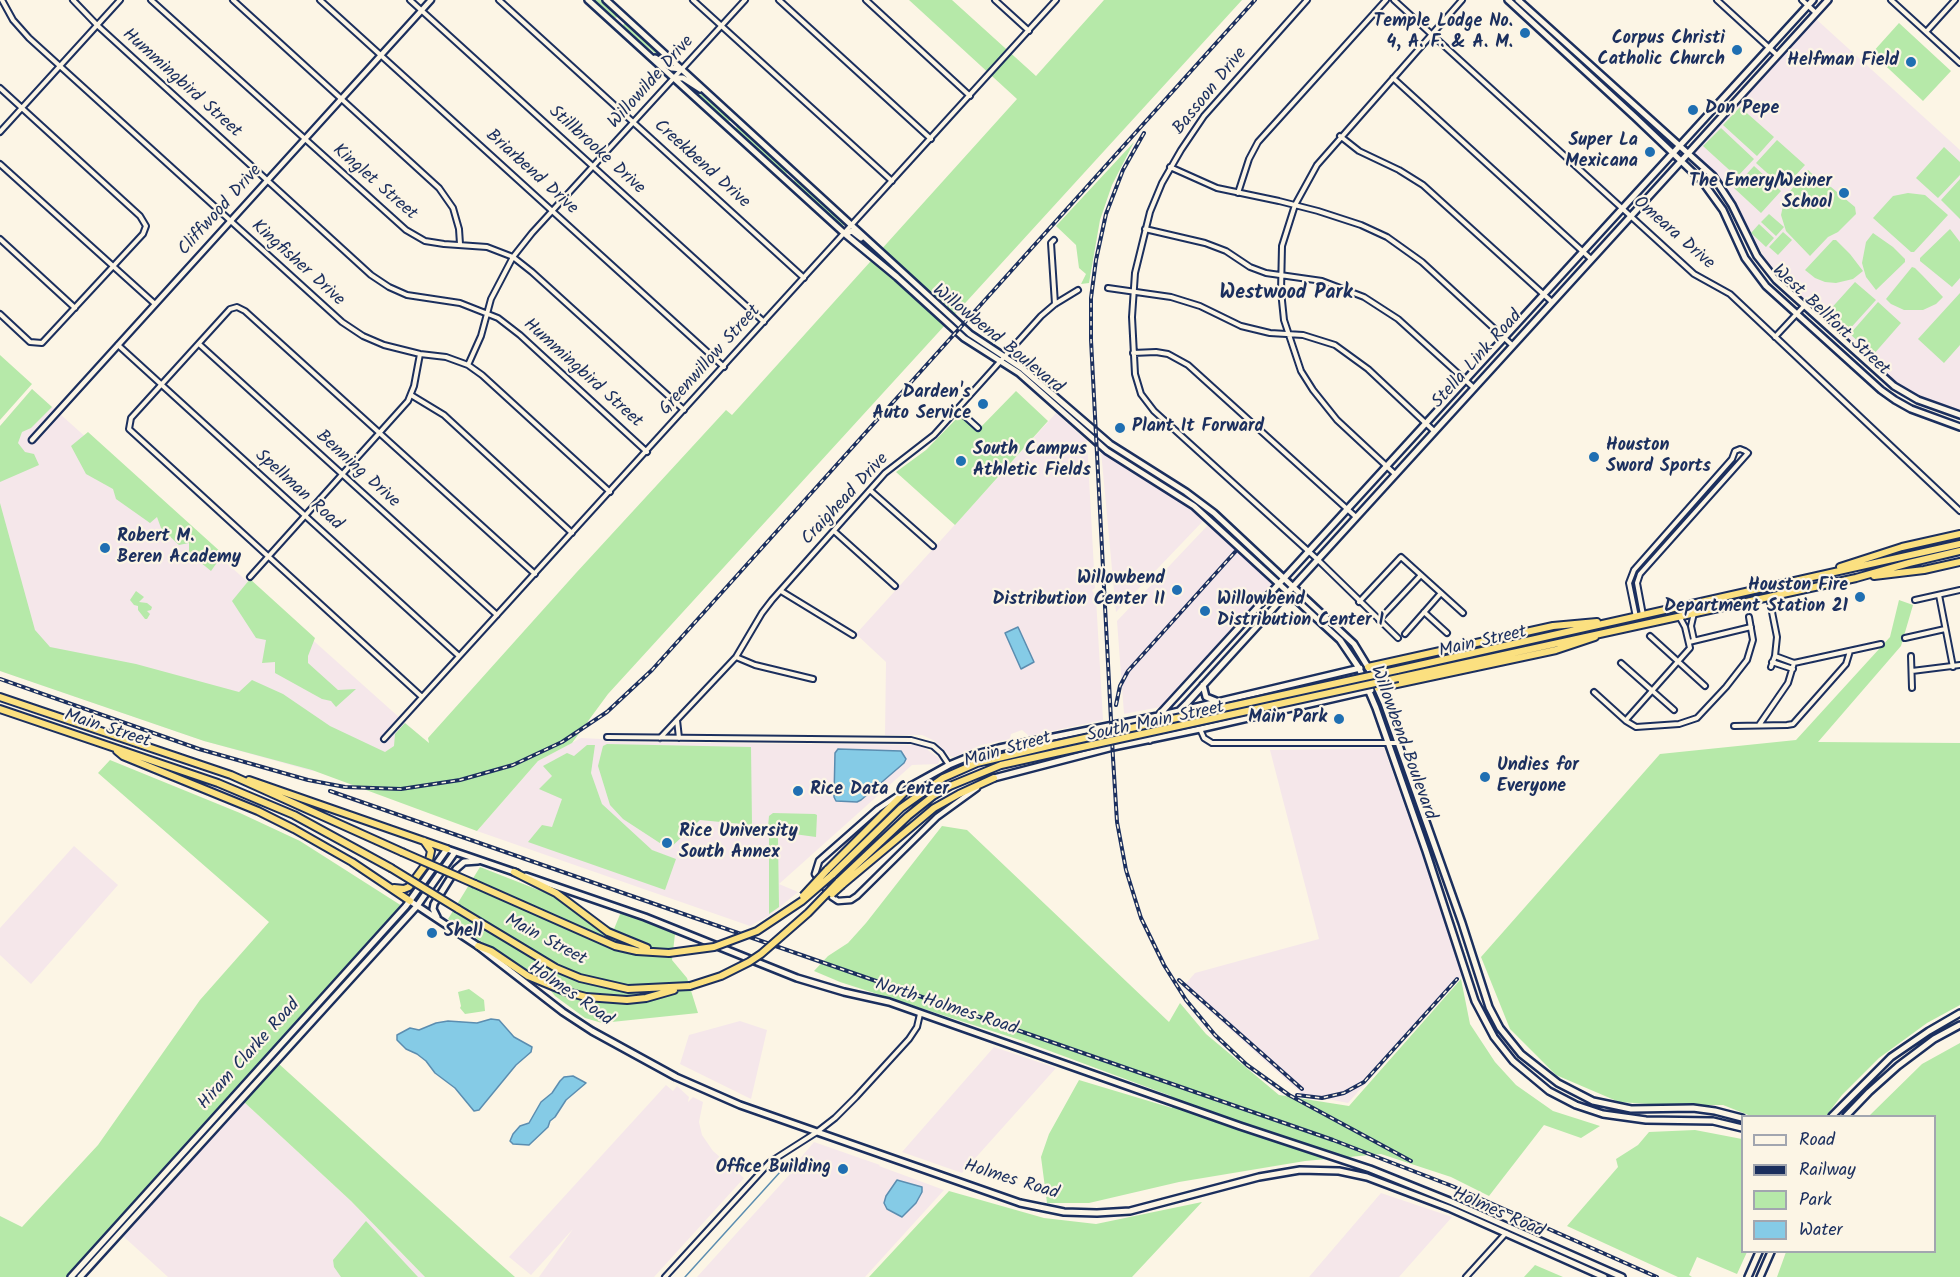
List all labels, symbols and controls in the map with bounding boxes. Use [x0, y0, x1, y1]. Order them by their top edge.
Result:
place label: Temple Lodge No. 4, A. F. & A. M. [1374, 12, 1513, 54]
street label: Hummingbird Street [117, 25, 245, 143]
marker: Temple Lodge No. 4, A. F. & A. M. [1518, 26, 1532, 40]
place label: Corpus Christi Catholic Church [1598, 29, 1725, 72]
street label: Willowilde Drive [604, 32, 700, 134]
marker: Corpus Christi Catholic Church [1730, 43, 1744, 57]
street label: Bassoon Drive [1169, 44, 1253, 140]
place label: Helfman Field [1787, 51, 1899, 73]
marker: Helfman Field [1904, 55, 1918, 69]
place label: Don Pepe [1705, 99, 1779, 121]
street label: Stillbrooke Drive [543, 102, 649, 200]
marker: Don Pepe [1686, 103, 1700, 117]
street label: Creekbend Drive [648, 116, 754, 214]
street label: Briarbend Drive [480, 126, 582, 220]
place label: Super La Mexicana [1565, 131, 1638, 174]
street label: Kinglet Street [327, 140, 421, 226]
marker: Super La Mexicana [1643, 145, 1657, 159]
street label: Cliffwood Drive [174, 161, 268, 261]
place label: The Emery/Weiner School [1689, 172, 1832, 214]
marker: The Emery/Weiner School [1837, 186, 1851, 200]
street label: Omeara Drive [1628, 193, 1718, 275]
street label: Kingfisher Drive [246, 216, 348, 312]
street label: West Bellfort Street [1767, 261, 1893, 381]
street label: Willowbend Boulevard [927, 280, 1067, 400]
district label: Westwood Park [1219, 283, 1353, 307]
street label: Greenwillow Street [656, 301, 766, 421]
street label: Stella Link Road [1428, 306, 1528, 414]
street label: Hummingbird Street [518, 315, 646, 433]
place label: Darden's Auto Service [873, 383, 971, 426]
marker: Darden's Auto Service [976, 397, 990, 411]
place label: Plant It Forward [1132, 417, 1264, 439]
marker: Plant It Forward [1113, 421, 1127, 435]
street label: Benning Drive [310, 427, 404, 513]
place label: Houston Sword Sports [1606, 436, 1711, 478]
place label: South Campus Athletic Fields [973, 440, 1091, 482]
street label: Spellman Road [250, 446, 346, 536]
street label: Craighead Drive [798, 450, 894, 550]
marker: Houston Sword Sports [1587, 450, 1601, 464]
marker: South Campus Athletic Fields [954, 454, 968, 468]
place label: Robert M. Beren Academy [117, 527, 241, 570]
marker: Robert M. Beren Academy [98, 541, 112, 555]
place label: Willowbend Distribution Center II [992, 569, 1165, 612]
place label: Houston Fire Department Station 21 [1664, 576, 1848, 618]
marker: Willowbend Distribution Center II [1170, 583, 1184, 597]
place label: Willowbend Distribution Center I [1217, 590, 1384, 632]
marker: Houston Fire Department Station 21 [1853, 590, 1867, 604]
marker: Willowbend Distribution Center I [1198, 604, 1212, 618]
street label: Main Street [1437, 622, 1529, 664]
street label: Willowbend Boulevard [1364, 663, 1440, 823]
street label: South Main Street [1085, 698, 1227, 748]
street label: Main Street [61, 706, 153, 754]
place label: Main Park [1248, 708, 1327, 730]
marker: Main Park [1332, 712, 1346, 726]
street label: Main Street [962, 728, 1054, 774]
place label: Undies for Everyone [1497, 756, 1579, 798]
marker: Undies for Everyone [1478, 770, 1492, 784]
place label: Rice Data Center [810, 780, 949, 802]
marker: Rice Data Center [791, 784, 805, 798]
place label: Rice University South Annex [679, 822, 798, 864]
marker: Rice University South Annex [660, 836, 674, 850]
street label: Main Street [500, 910, 590, 972]
place label: Shell [444, 922, 482, 944]
marker: Shell [425, 926, 439, 940]
street label: Holmes Road [524, 958, 616, 1032]
street label: North Holmes Road [872, 975, 1020, 1041]
street label: Hiram Clarke Road [195, 995, 305, 1115]
legend [1741, 1115, 1936, 1253]
text: Road [1799, 1126, 1835, 1155]
street label: Holmes Road [961, 1156, 1061, 1206]
text: Railway [1799, 1156, 1856, 1185]
place label: Office Building [716, 1158, 831, 1180]
marker: Office Building [836, 1162, 850, 1176]
street label: Holmes Road [1449, 1184, 1547, 1244]
text: Park [1799, 1186, 1832, 1215]
text: Water [1799, 1216, 1843, 1245]

